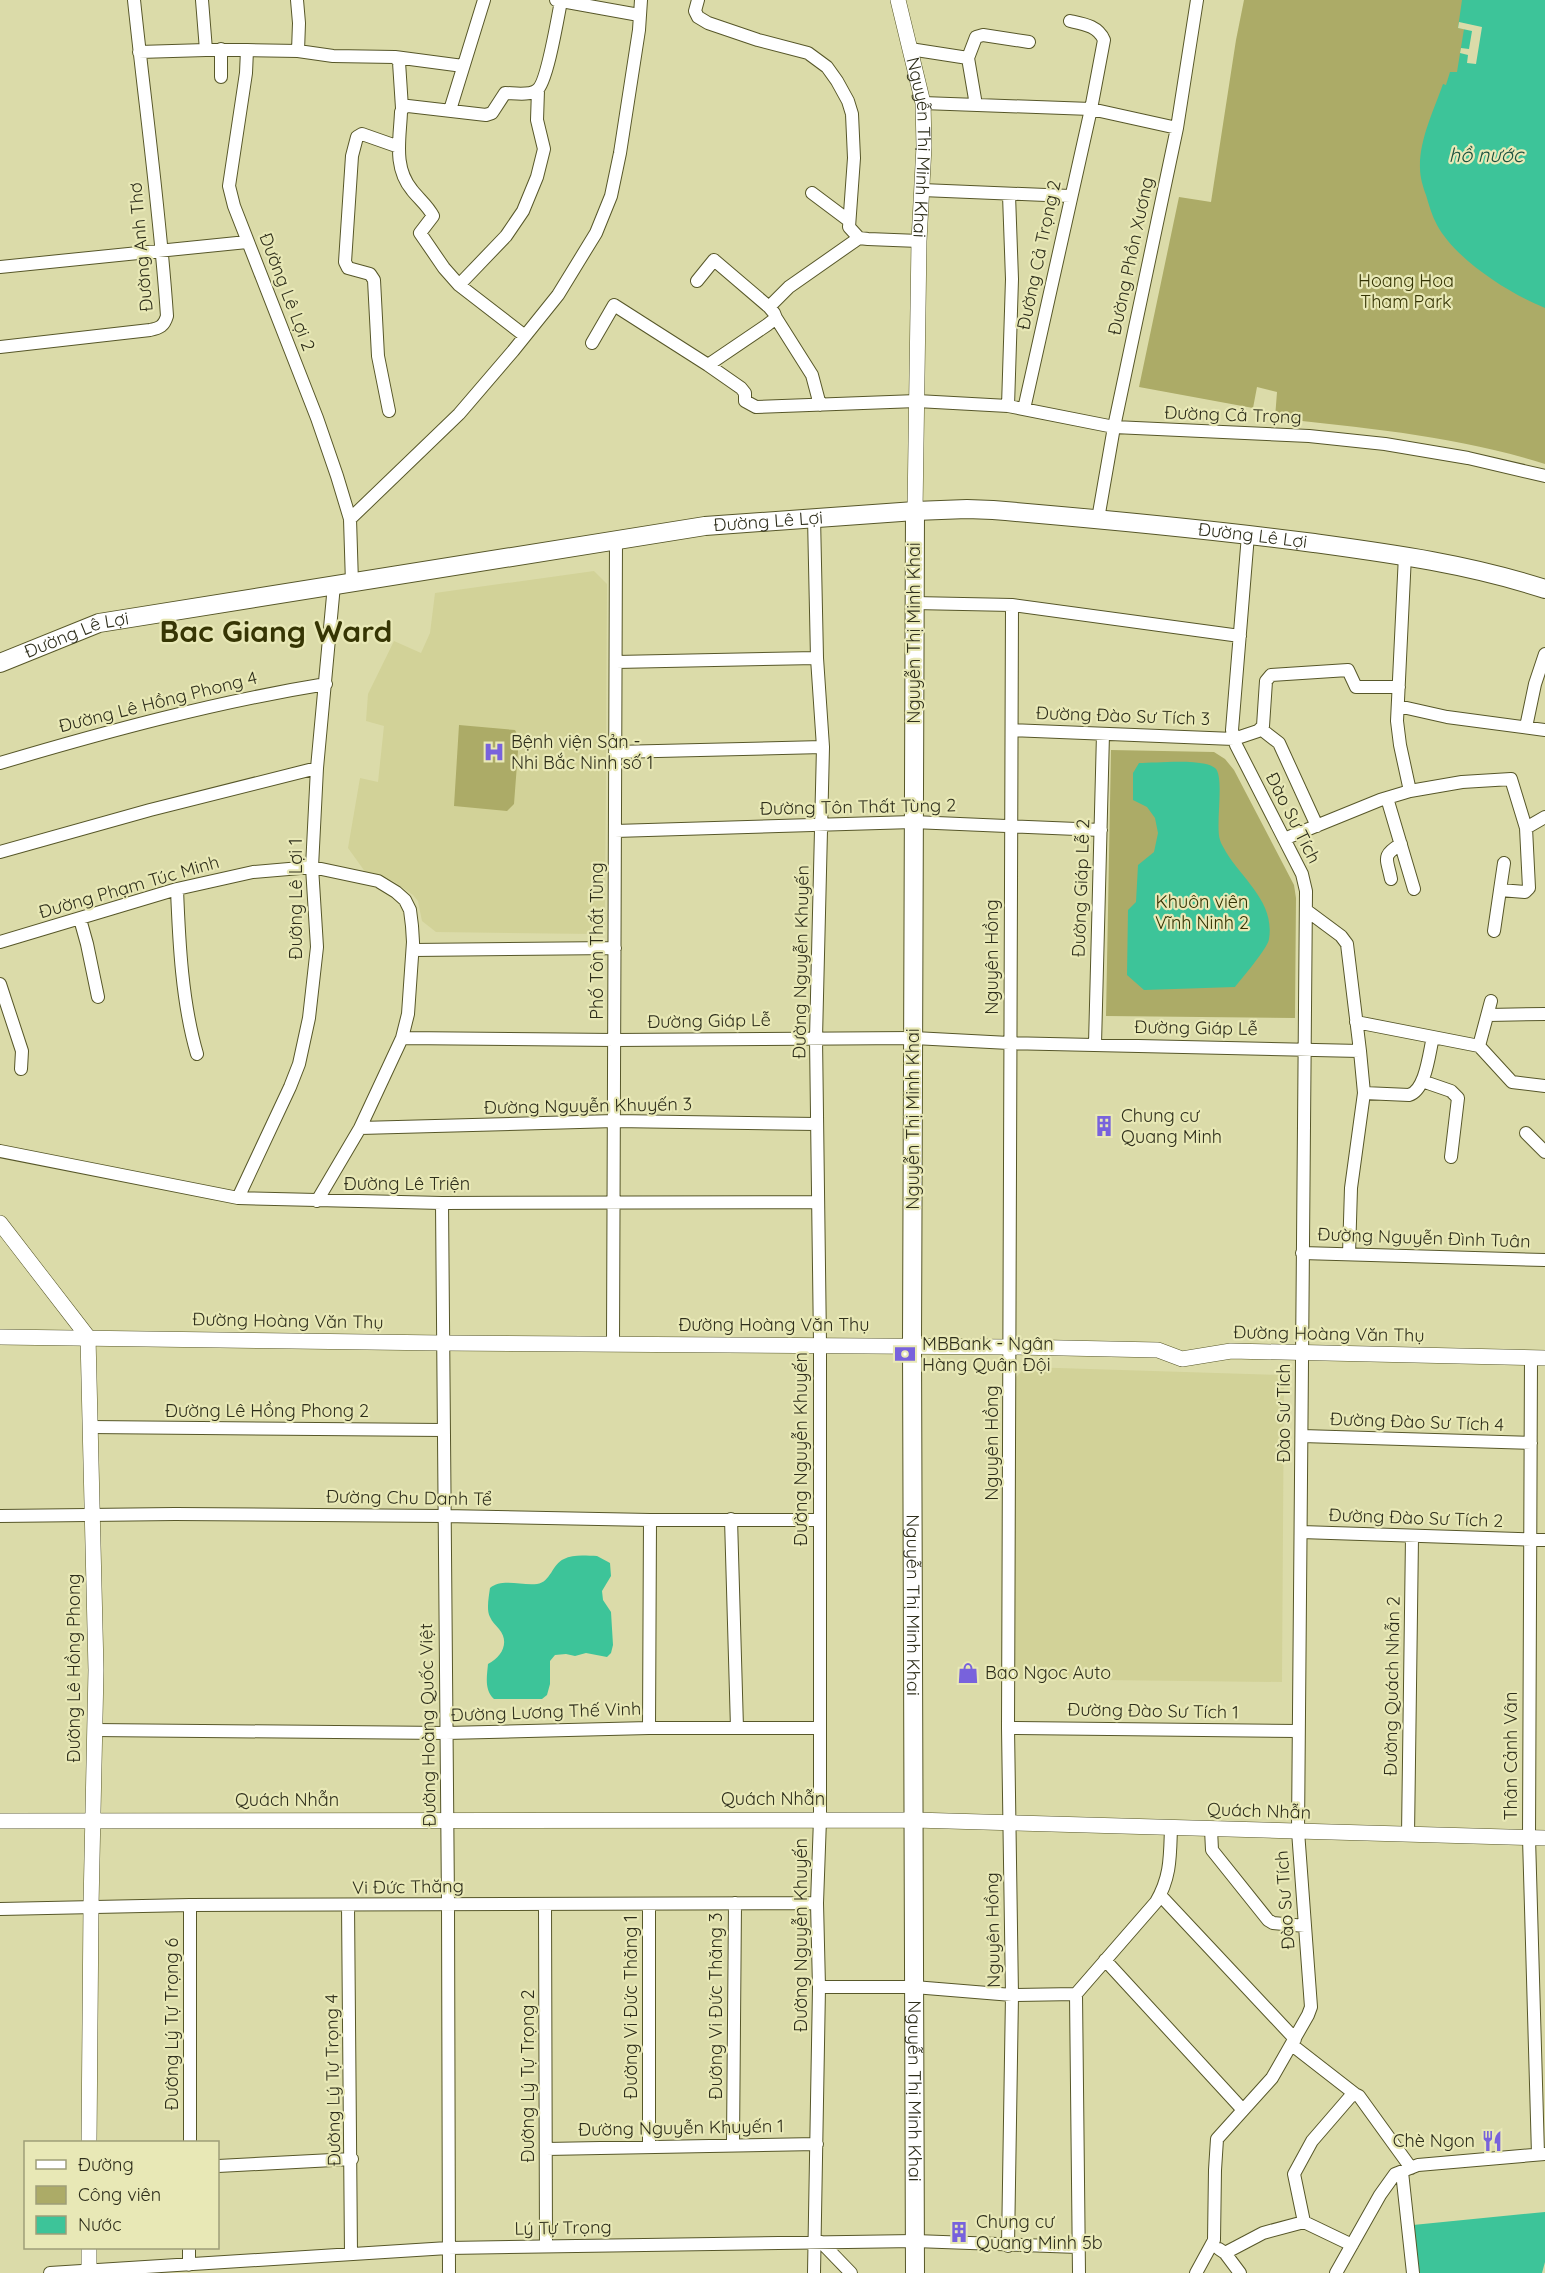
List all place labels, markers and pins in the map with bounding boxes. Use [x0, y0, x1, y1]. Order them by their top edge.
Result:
place label: Bệnh viện Sản - Nhi Bắc Ninh số 1 [511, 730, 653, 774]
hospital icon: Bệnh viện Sản - Nhi Bắc Ninh số 1 [482, 740, 506, 764]
place label: Chung cư Quang Minh [1121, 1104, 1222, 1148]
building icon: Chung cư Quang Minh [1092, 1114, 1116, 1138]
place label: MBBank - Ngân Hàng Quân Đội [922, 1332, 1054, 1376]
bank icon: MBBank - Ngân Hàng Quân Đội [893, 1342, 917, 1366]
shop icon: Bao Ngoc Auto [956, 1661, 980, 1685]
place label: Bao Ngoc Auto [985, 1661, 1111, 1684]
place label: Chè Ngon [1393, 2129, 1475, 2152]
restaurant icon: Chè Ngon [1480, 2129, 1504, 2153]
place label: Chung cư Quang Minh 5b [976, 2210, 1103, 2254]
building icon: Chung cư Quang Minh 5b [947, 2220, 971, 2244]

